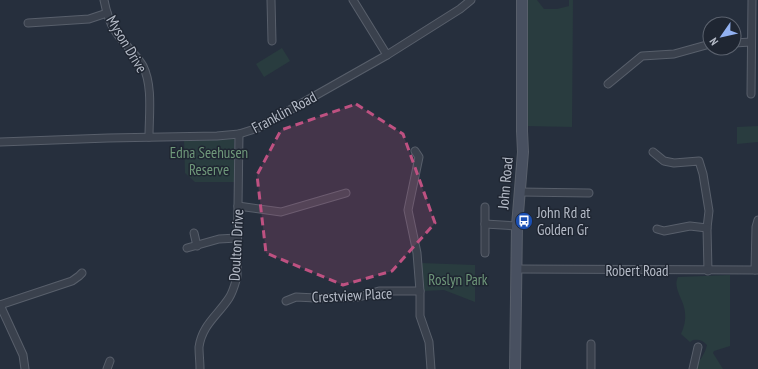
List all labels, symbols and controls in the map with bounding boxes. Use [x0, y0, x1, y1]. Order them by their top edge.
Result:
street label: Myson Drive [102, 12, 152, 76]
north arrow [702, 16, 742, 56]
text: N [706, 35, 721, 48]
street label: Franklin Road [248, 87, 320, 137]
park label: Edna Seehusen Reserve [170, 143, 248, 179]
street label: John Road [493, 156, 517, 211]
place label: John Rd at Golden Gr [536, 203, 590, 239]
street label: Doulton Drive [225, 209, 247, 281]
bus stop icon: John Rd at Golden Gr [514, 211, 534, 231]
street label: Robert Road [605, 261, 669, 280]
park label: Roslyn Park [428, 270, 488, 289]
street label: Crestview Place [311, 283, 393, 307]

